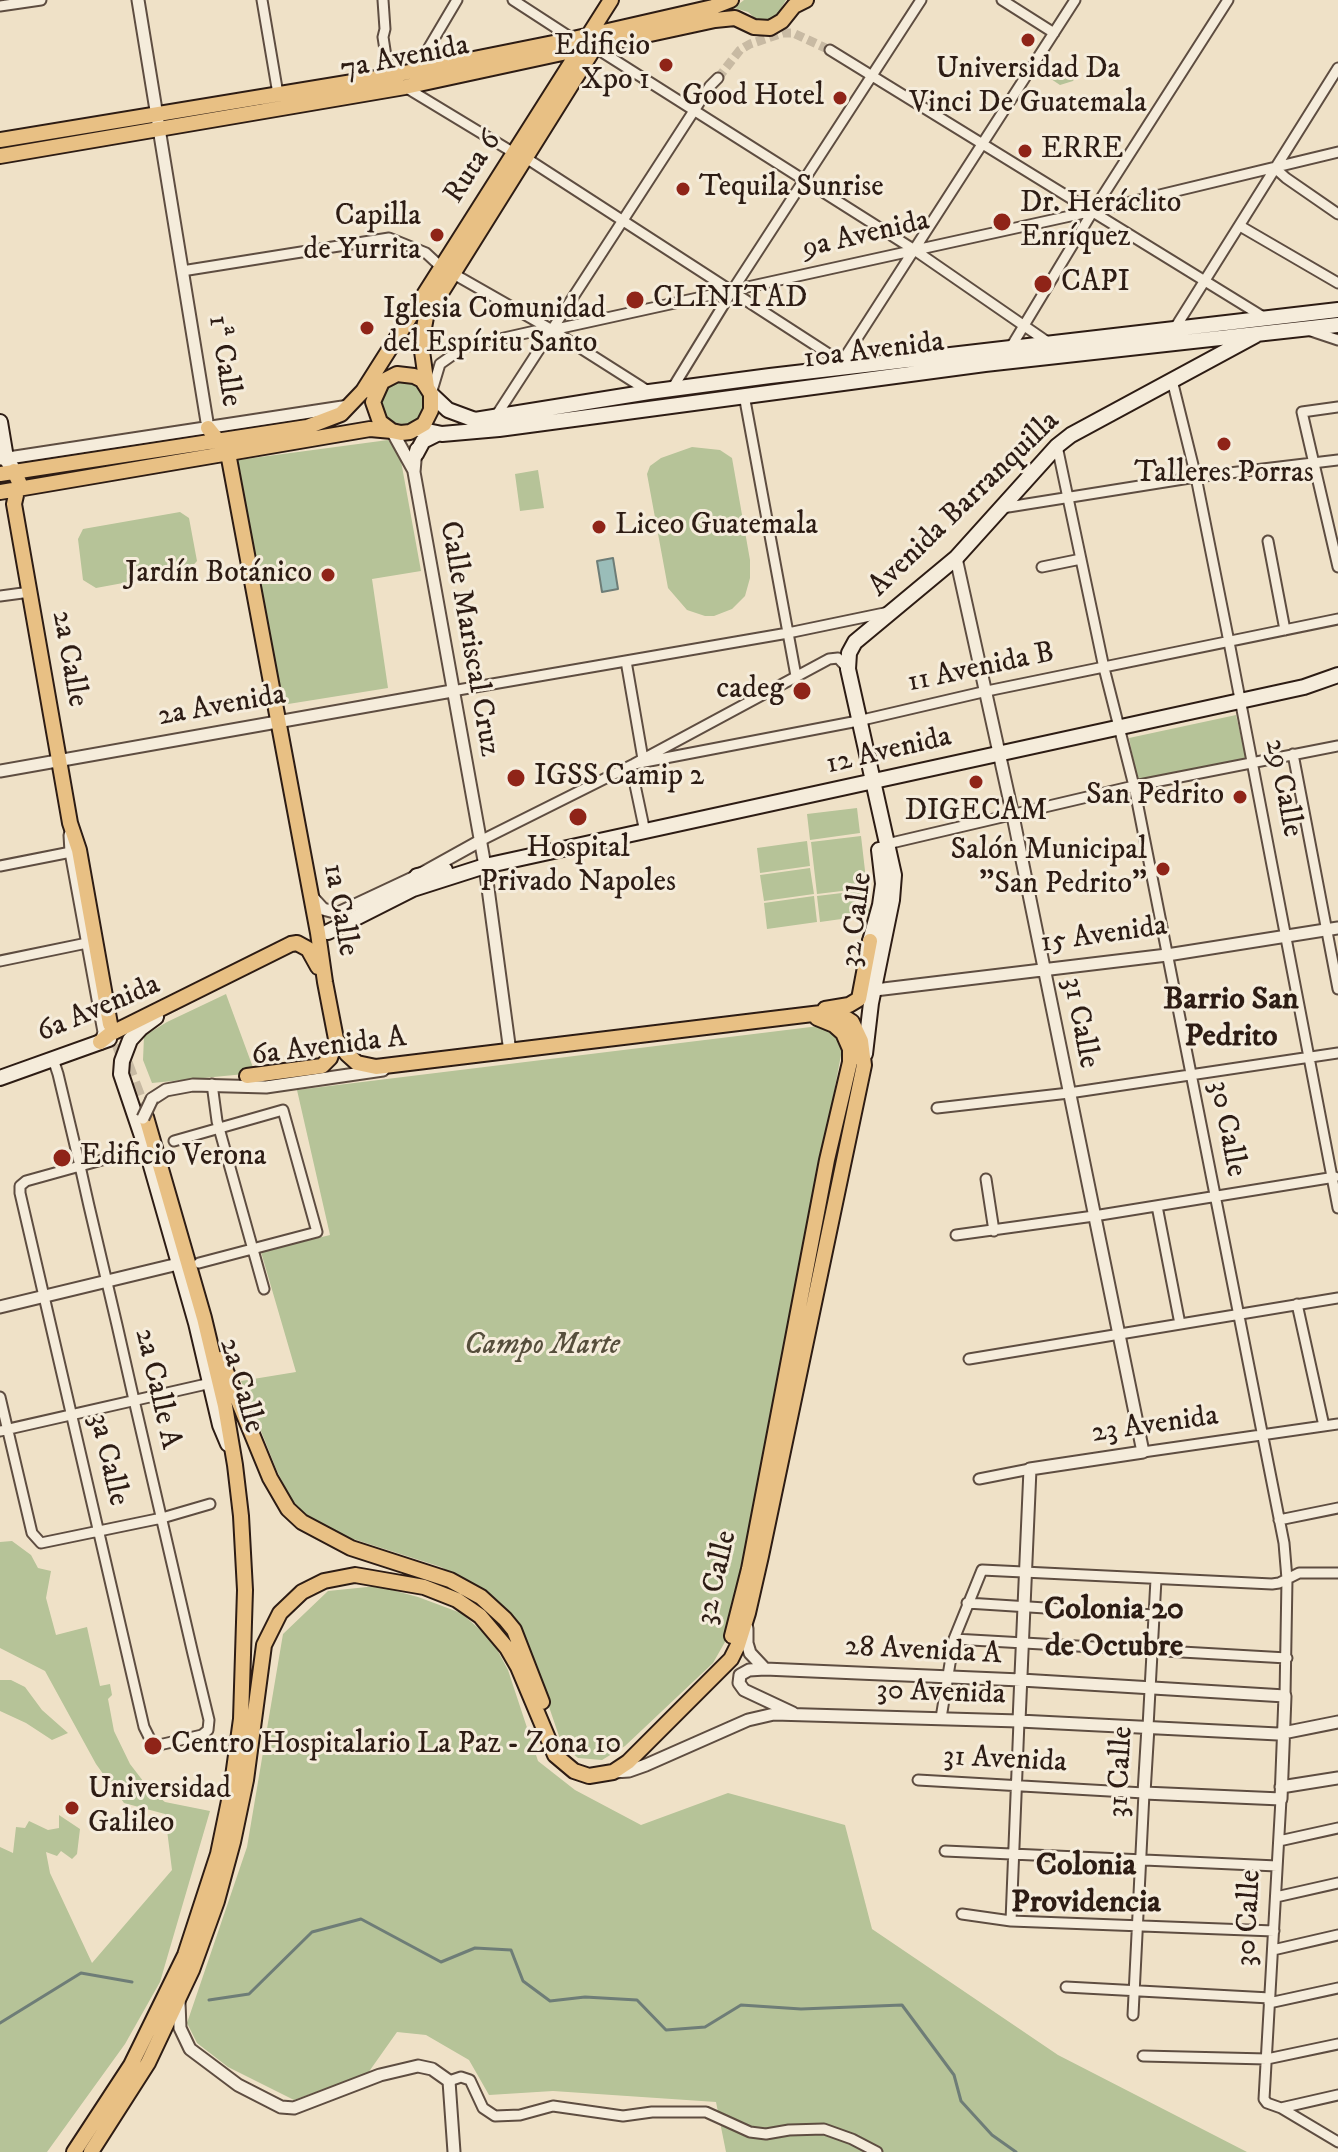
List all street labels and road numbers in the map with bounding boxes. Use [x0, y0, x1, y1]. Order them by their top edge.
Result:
street label: 7a Avenida [338, 29, 472, 89]
street label: Ruta 6 [437, 125, 511, 211]
street label: 9a Avenida [799, 204, 933, 268]
street label: 1ª Calle [198, 313, 248, 409]
street label: 10a Avenida [802, 326, 946, 378]
street label: Avenida Barranquilla [862, 405, 1068, 605]
street label: Calle Mariscal Cruz [430, 519, 506, 759]
street label: 2a Calle [42, 608, 94, 710]
street label: 11 Avenida B [904, 636, 1058, 702]
street label: 2a Avenida [155, 678, 289, 736]
street label: 12 Avenida [823, 720, 955, 784]
street label: 29 Calle [1255, 736, 1309, 840]
street label: 1a Calle [313, 861, 365, 959]
street label: 32 Calle [834, 870, 882, 970]
street label: 15 Avenida [1038, 909, 1170, 963]
street label: 6a Avenida [32, 968, 166, 1052]
street label: 31 Calle [1053, 975, 1105, 1071]
street label: 6a Avenida A [250, 1021, 408, 1075]
street label: 30 Calle [1199, 1078, 1253, 1180]
street label: 2a Calle A [125, 1325, 187, 1453]
street label: 2a Calle [209, 1334, 271, 1438]
street label: 23 Avenida [1089, 1399, 1221, 1453]
street label: 3a Calle [79, 1410, 135, 1510]
street label: 32 Calle [690, 1527, 746, 1629]
street label: 28 Avenida A [844, 1630, 1002, 1674]
street label: 30 Avenida [876, 1674, 1006, 1714]
street label: 31 Calle [1102, 1725, 1142, 1819]
street label: 31 Avenida [942, 1740, 1068, 1782]
street label: 30 Calle [1229, 1869, 1271, 1967]

